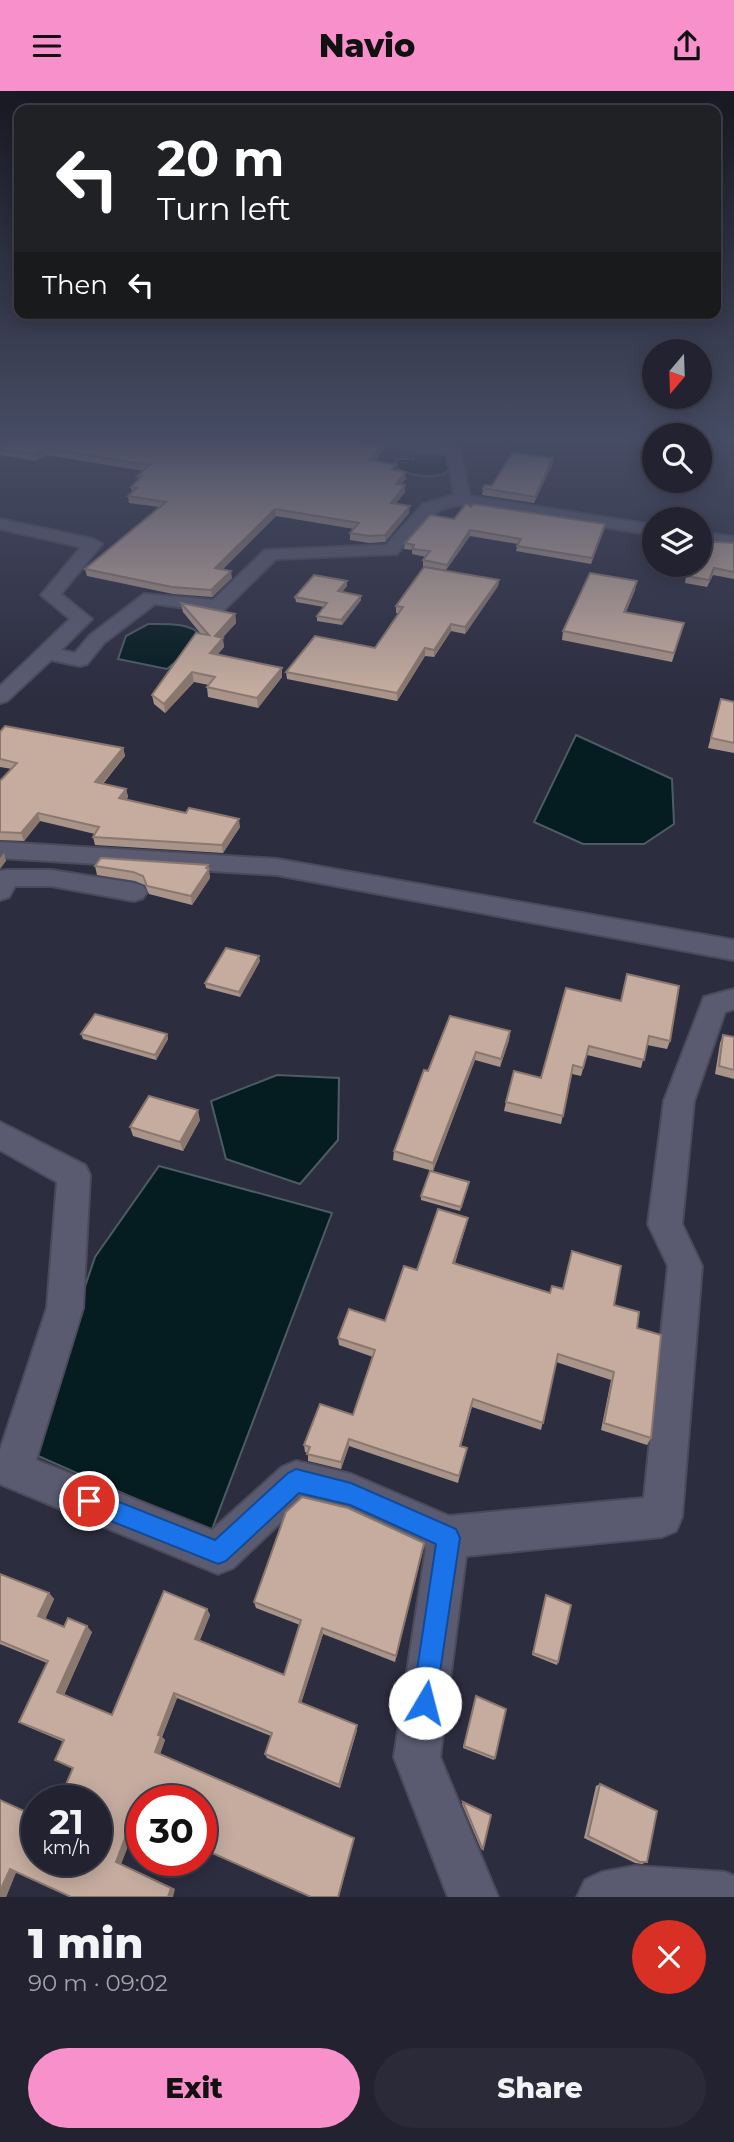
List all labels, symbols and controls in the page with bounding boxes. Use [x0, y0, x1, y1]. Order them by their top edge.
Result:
text: Navio [319, 26, 415, 65]
icon: menu [28, 27, 66, 65]
icon: share [668, 27, 706, 65]
text: 20 m [157, 129, 284, 188]
icon: left [42, 133, 133, 224]
text: Turn left [157, 189, 291, 228]
icon: left [122, 266, 160, 304]
text: Then [42, 269, 108, 301]
north arrow [642, 339, 712, 409]
map controls [642, 339, 712, 577]
button: search [642, 423, 712, 493]
button: layers [642, 507, 712, 577]
pin [59, 1471, 119, 1531]
icon: arrive [70, 1482, 108, 1520]
position arrow [388, 1666, 462, 1740]
speed limit sign: 30 [126, 1785, 217, 1876]
text: 21 [49, 1800, 84, 1843]
text: km/h [42, 1837, 91, 1859]
text: 1 min [28, 1917, 144, 1969]
button: close [632, 1920, 706, 1994]
text: 90 m · 09:02 [28, 1969, 168, 1997]
button: Exit [28, 2048, 360, 2128]
button: Share [374, 2048, 706, 2128]

